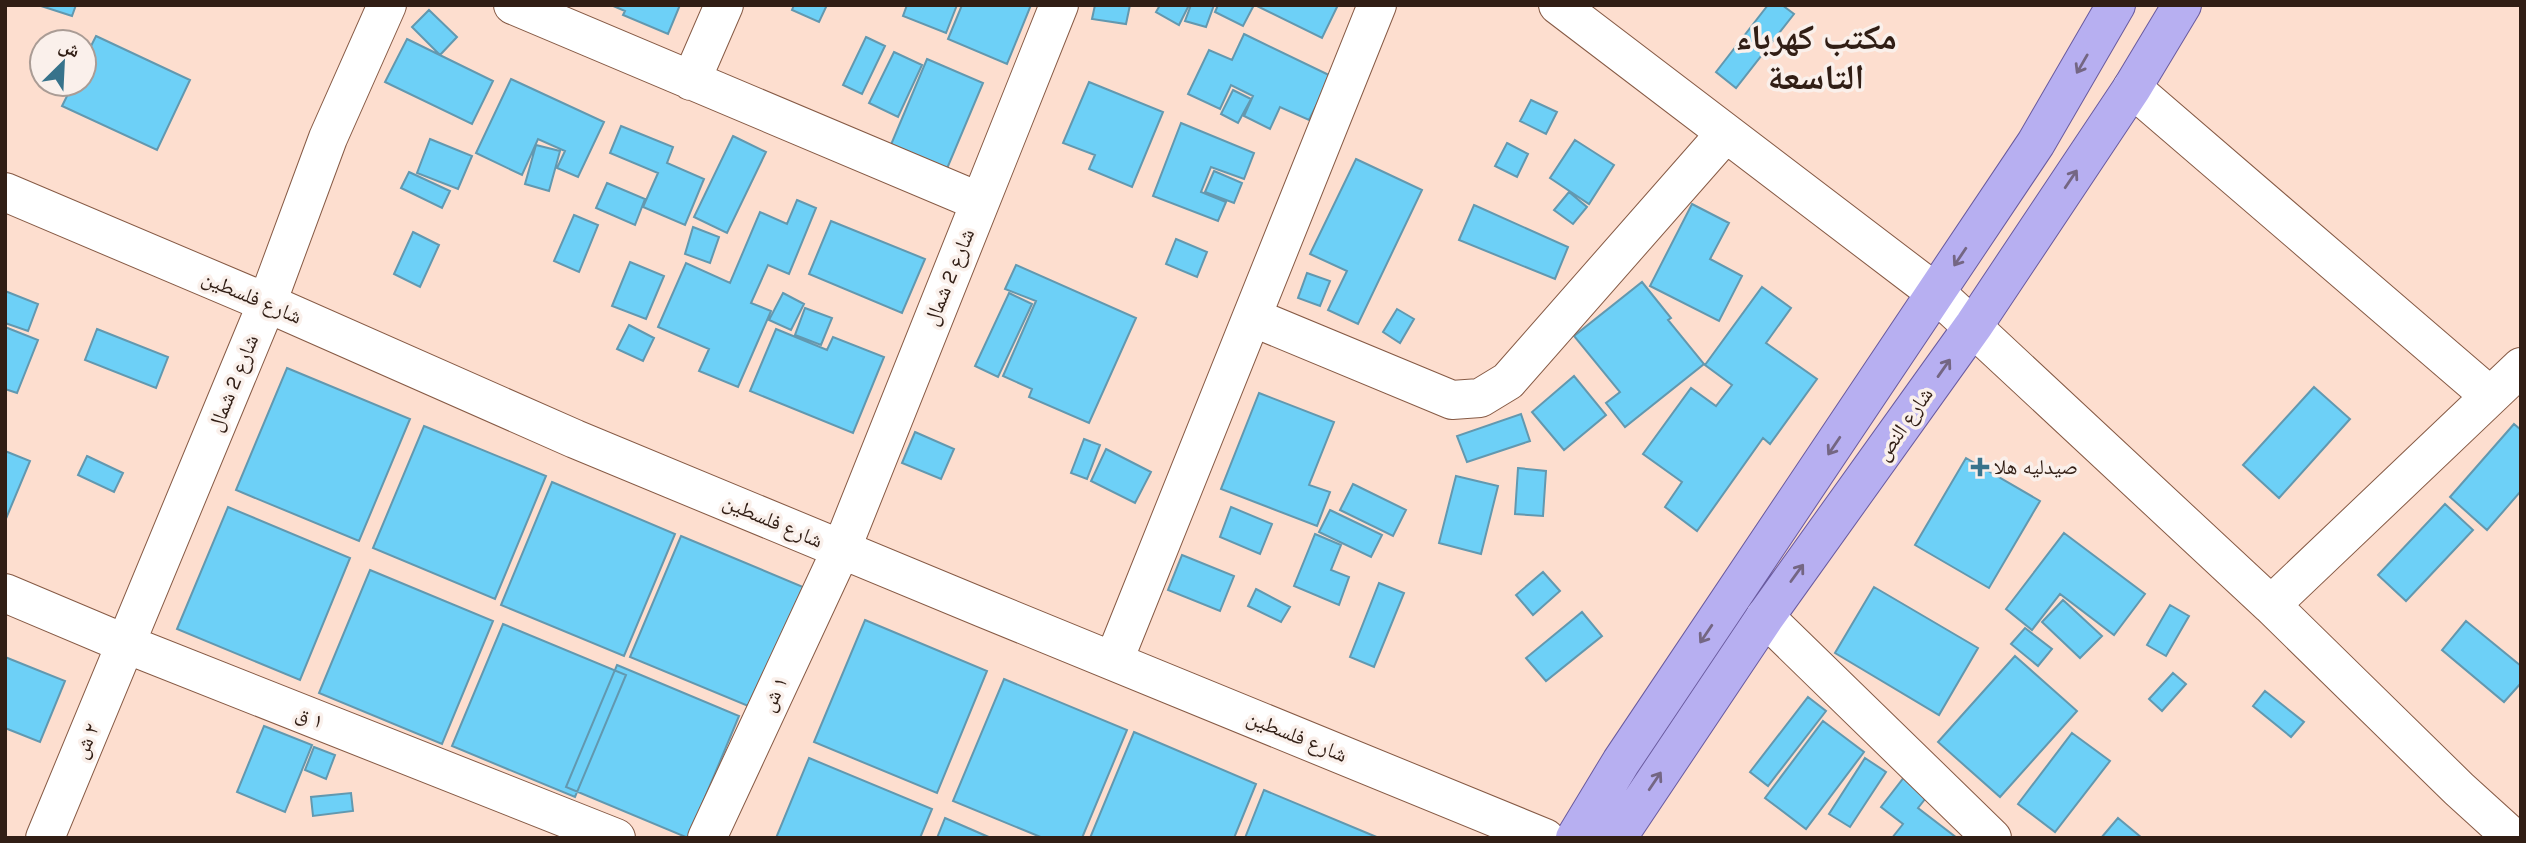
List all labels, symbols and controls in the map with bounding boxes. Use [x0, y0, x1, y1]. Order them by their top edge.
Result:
district label: مكتب كهرباء التاسعة [1735, 17, 1897, 98]
north arrow [28, 28, 98, 98]
text: ش [56, 34, 83, 63]
one-way arrow [2074, 54, 2088, 74]
one-way arrow [2064, 170, 2078, 190]
street label: شارع 2 شمال [919, 225, 980, 329]
one-way arrow [1953, 247, 1967, 266]
street label: شارع فلسطين [198, 265, 305, 330]
street label: شارع 2 شمال [203, 331, 264, 435]
one-way arrow [1936, 359, 1951, 378]
street label: شارع النص [1870, 383, 1939, 466]
one-way arrow [1827, 436, 1842, 455]
place label: صيدليه هلا [1994, 455, 2078, 479]
marker: صيدليه هلا [1972, 459, 1988, 475]
street label: شارع فلسطين [719, 489, 826, 554]
one-way arrow [1790, 564, 1804, 583]
one-way arrow [1699, 624, 1713, 644]
street label: ١ ش [756, 673, 793, 716]
street label: ١ ق [292, 701, 327, 734]
street label: شارع فلسطين [1243, 705, 1351, 768]
street label: ٢ ش [68, 720, 105, 763]
one-way arrow [1648, 772, 1662, 791]

